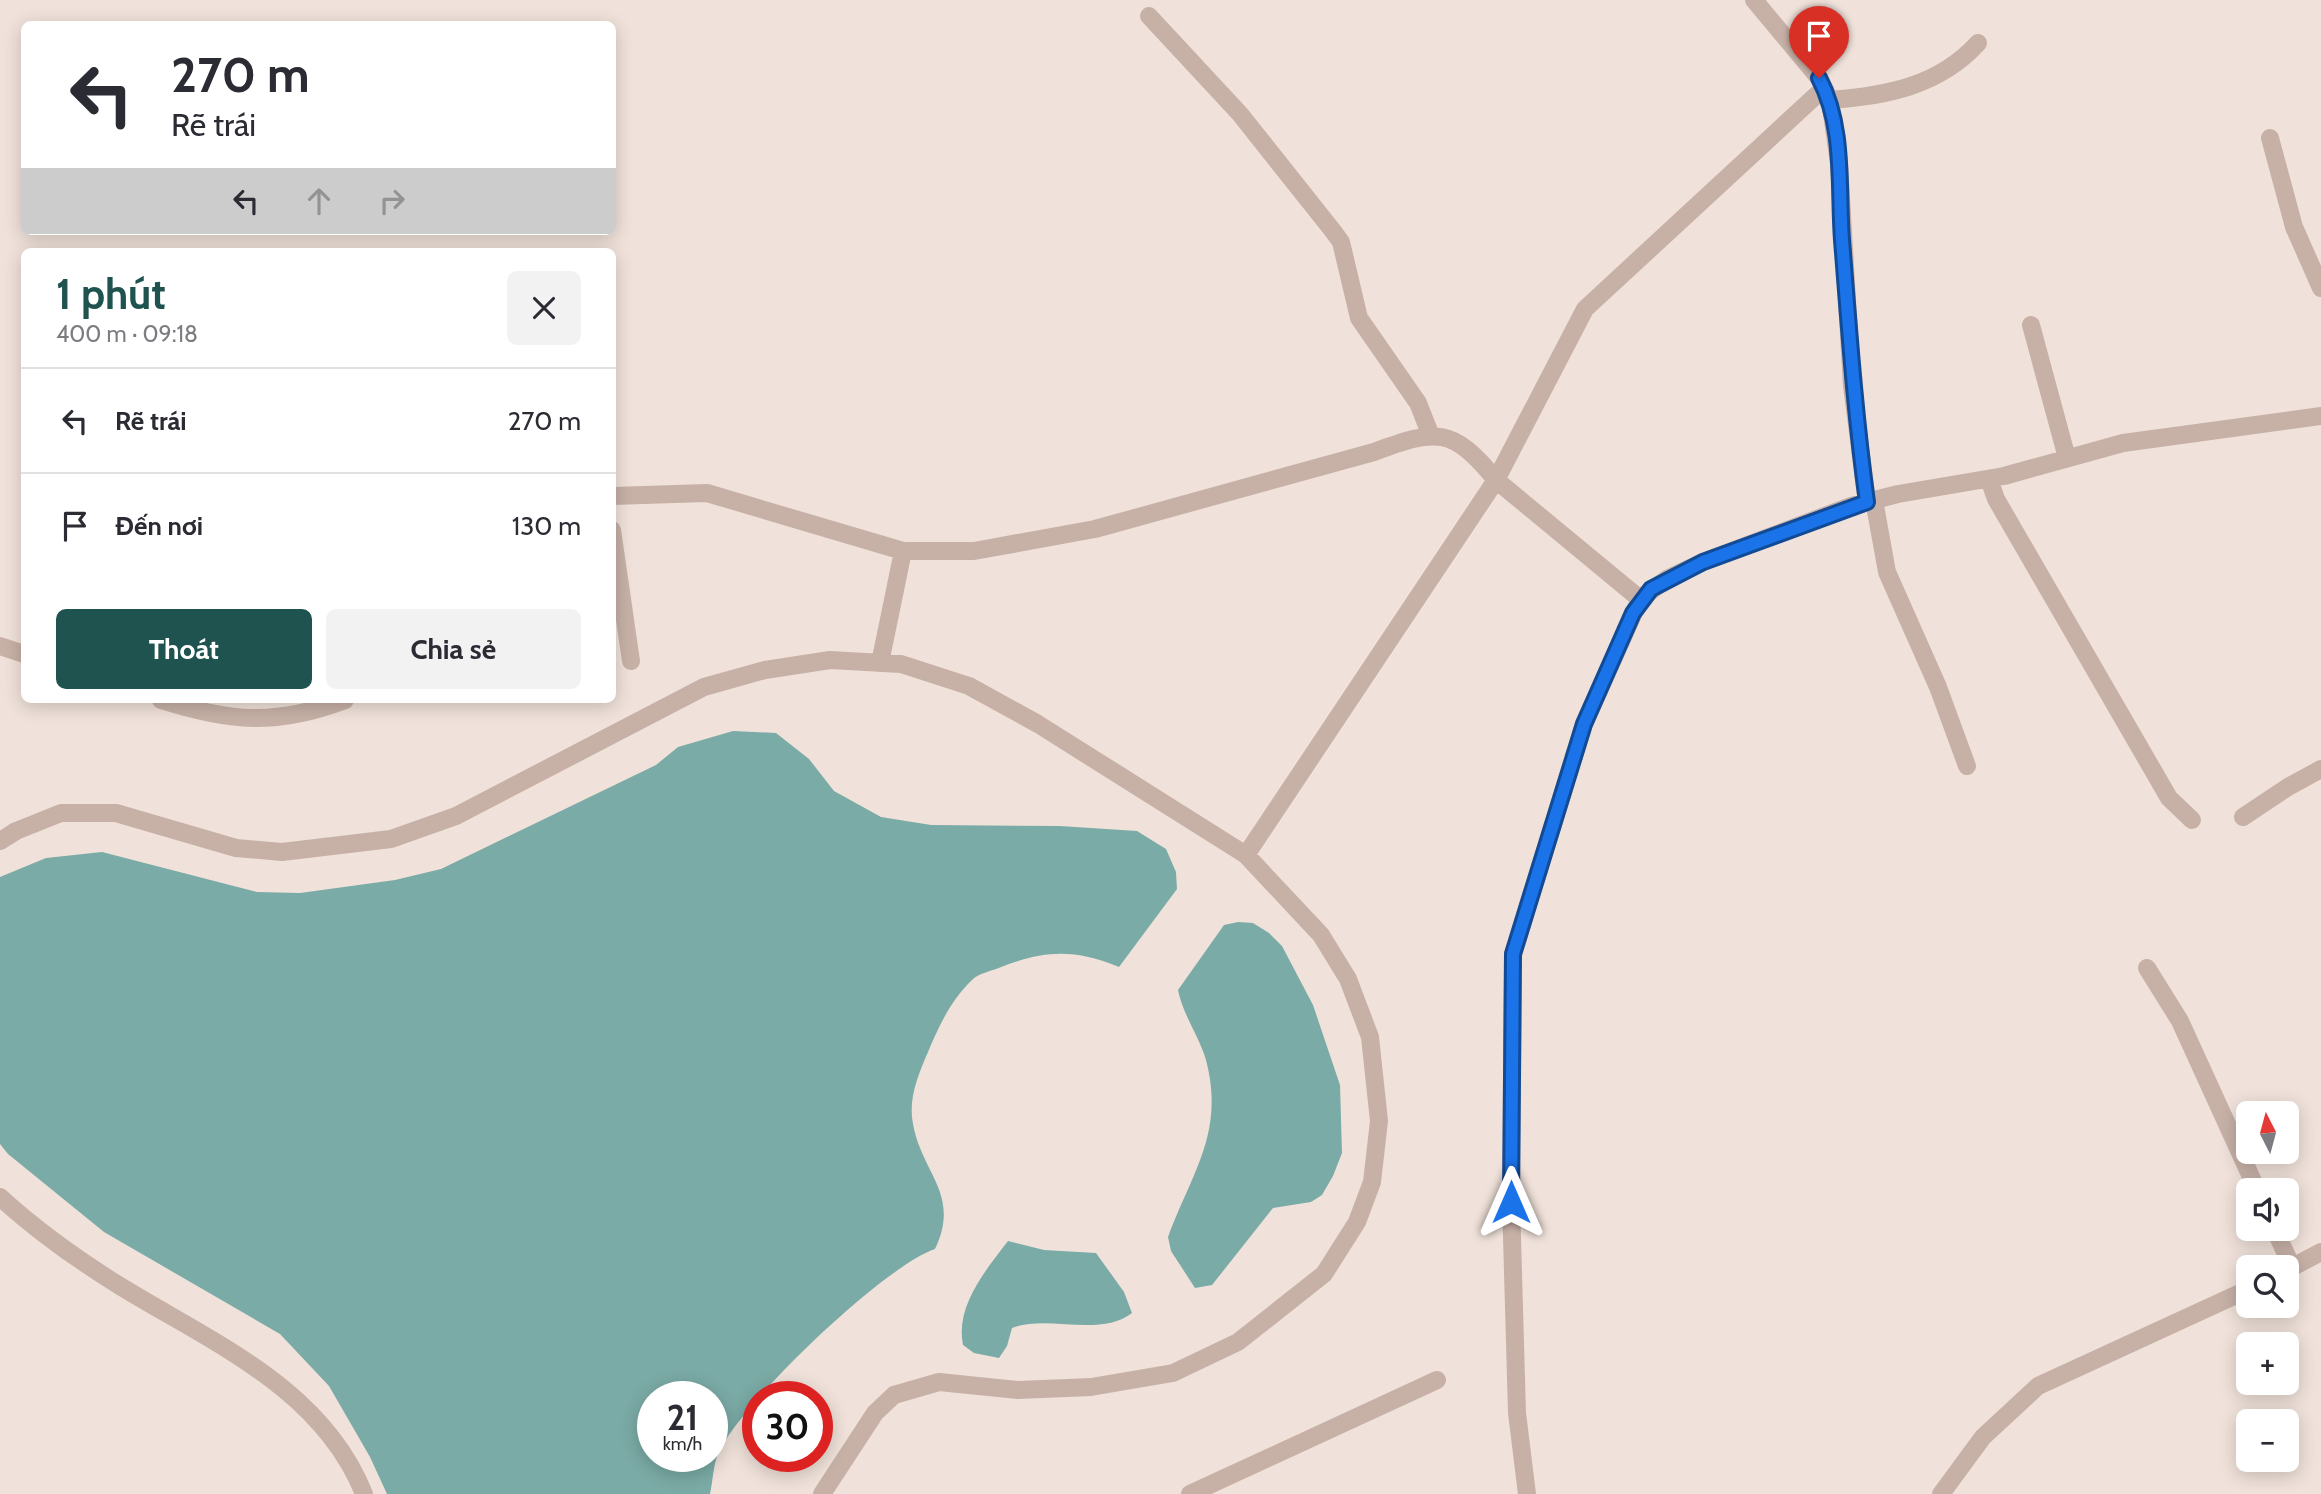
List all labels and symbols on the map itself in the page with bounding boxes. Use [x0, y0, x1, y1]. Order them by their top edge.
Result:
pin [1789, 6, 1849, 78]
north arrow [2236, 1101, 2300, 1164]
position arrow [1474, 1165, 1548, 1239]
speed limit sign: 30 [742, 1381, 833, 1472]

